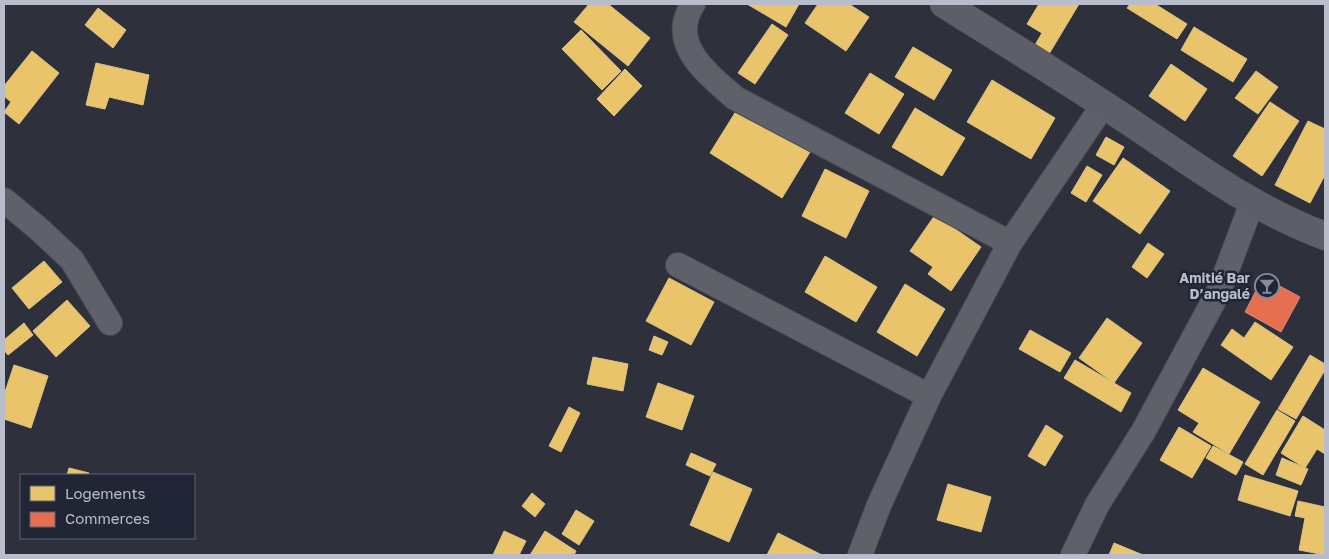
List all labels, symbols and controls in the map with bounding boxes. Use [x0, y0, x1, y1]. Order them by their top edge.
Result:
place label: Amitié Bar D’angalé [1179, 269, 1251, 302]
bar icon: Amitié Bar D’angalé [1254, 273, 1280, 299]
legend [20, 474, 195, 539]
text: Logements [65, 484, 145, 502]
text: Commerces [65, 509, 150, 527]

